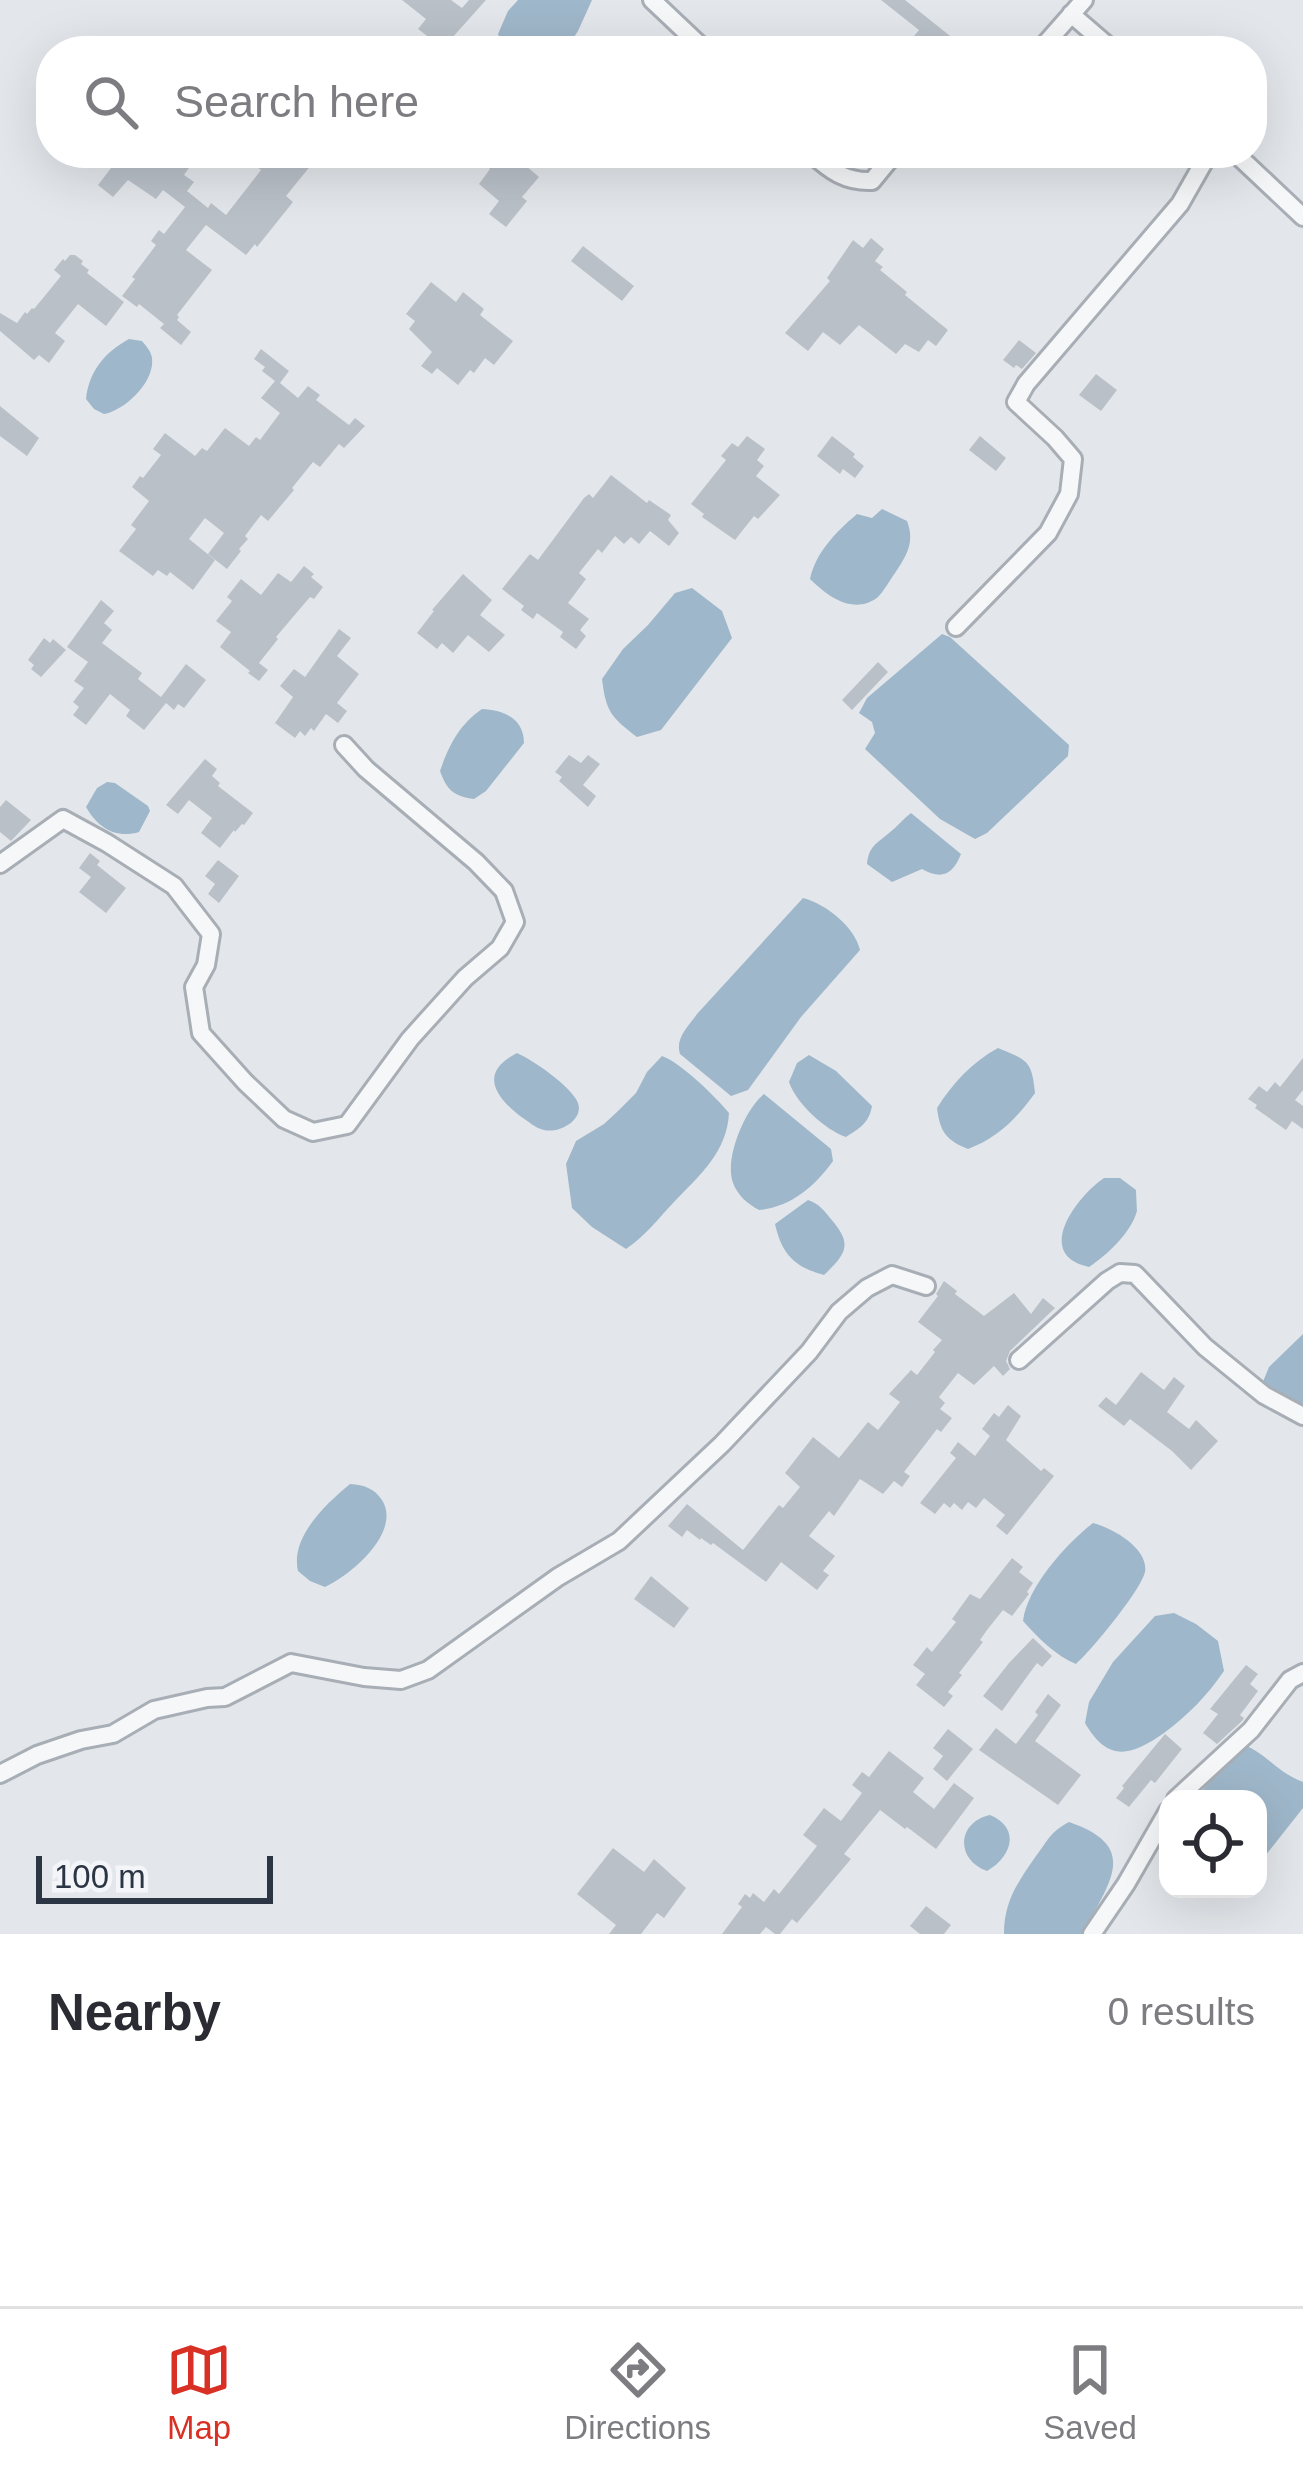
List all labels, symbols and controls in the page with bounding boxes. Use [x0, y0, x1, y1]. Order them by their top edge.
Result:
search box [36, 36, 1267, 168]
icon: search [78, 69, 144, 135]
text: Search here [174, 76, 419, 127]
map controls [1159, 1790, 1267, 1898]
button: locate [1159, 1790, 1267, 1898]
scale bar [36, 1850, 273, 1903]
text: 100 m [54, 1858, 146, 1895]
text: Nearby [48, 1984, 221, 2041]
text: 0 results [1108, 1990, 1255, 2033]
tab: Map [166, 2337, 232, 2447]
tab: Directions [564, 2337, 711, 2447]
tab: Saved [1043, 2337, 1137, 2447]

